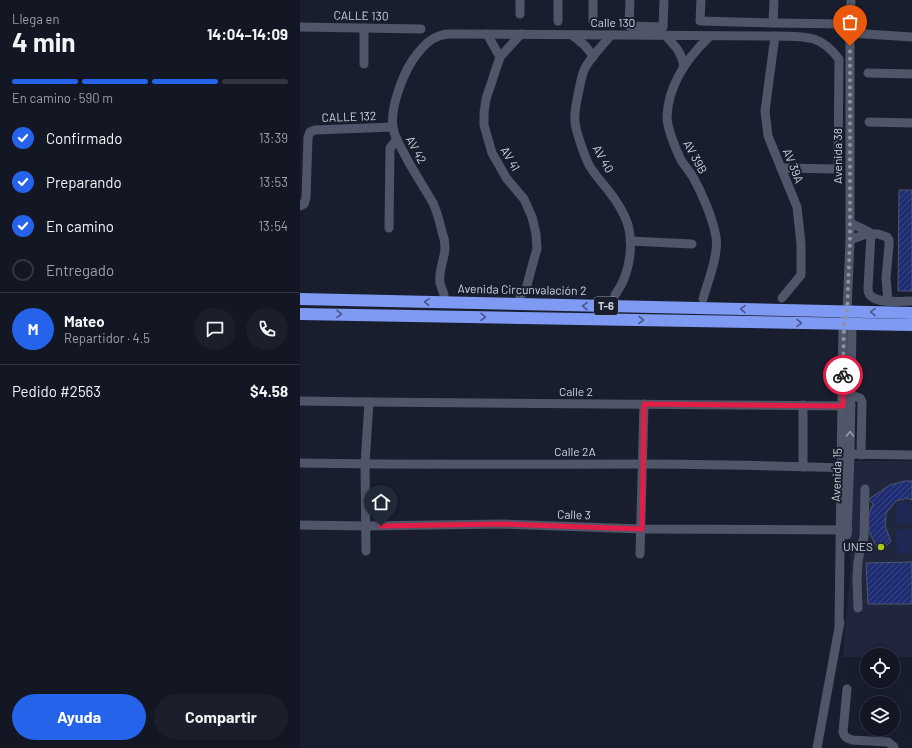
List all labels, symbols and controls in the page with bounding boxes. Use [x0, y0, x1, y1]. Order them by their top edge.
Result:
pin [833, 5, 867, 46]
street label: CALLE 130 [333, 8, 389, 22]
text: Llega en [12, 11, 59, 27]
icon: bag [839, 11, 861, 33]
street label: Calle 130 [591, 15, 635, 29]
text: 14:04–14:09 [207, 25, 288, 43]
text: 4 min [12, 26, 76, 57]
text: En camino · 590 m [12, 90, 113, 106]
street label: CALLE 132 [321, 108, 377, 124]
icon: check [12, 127, 34, 149]
street label: Avenida 38 [830, 128, 844, 184]
text: Confirmado [46, 129, 122, 147]
text: 13:39 [259, 130, 288, 146]
street label: AV 42 [404, 133, 430, 166]
street label: AV 39B [681, 137, 711, 176]
street label: AV 40 [591, 142, 617, 175]
street label: AV 41 [498, 144, 523, 173]
street label: AV 39A [781, 146, 807, 185]
icon: check [12, 171, 34, 193]
text: Preparando [46, 173, 122, 191]
text: 13:53 [259, 174, 288, 190]
icon: check [12, 215, 34, 237]
text: En camino [46, 217, 114, 235]
text: 13:54 [259, 218, 288, 234]
text: Entregado [46, 261, 114, 279]
street label: Avenida Circunvalación 2 [458, 281, 587, 297]
road number: T-6 [594, 297, 618, 315]
one-way arrow [424, 298, 430, 306]
one-way arrow [582, 301, 588, 310]
one-way arrow [740, 305, 746, 313]
button: chat [194, 308, 236, 350]
button: phone [246, 308, 288, 350]
one-way arrow [870, 308, 876, 316]
one-way arrow [336, 310, 342, 319]
text: Mateo [64, 312, 105, 330]
one-way arrow [480, 313, 486, 321]
one-way arrow [638, 316, 644, 324]
one-way arrow [796, 318, 802, 327]
text: M [28, 320, 38, 338]
text: Repartidor · 4.5 [64, 330, 150, 346]
courier [823, 355, 863, 395]
icon: bike [832, 364, 854, 386]
text: Pedido #2563 [12, 382, 101, 400]
text: $4.58 [250, 382, 288, 400]
street label: Calle 2 [559, 384, 593, 398]
one-way arrow [846, 431, 854, 437]
street label: Calle 2A [554, 444, 596, 458]
street label: Avenida 15 [828, 448, 844, 502]
pin [364, 485, 398, 526]
icon: home [370, 491, 392, 513]
street label: Calle 3 [557, 506, 591, 522]
place label: UNES [843, 539, 873, 553]
marker: UNES [876, 542, 886, 552]
map controls [860, 648, 900, 736]
button: locate [860, 648, 900, 688]
button: Ayuda [12, 694, 146, 740]
button: Compartir [154, 694, 288, 740]
button: layers [860, 696, 900, 736]

